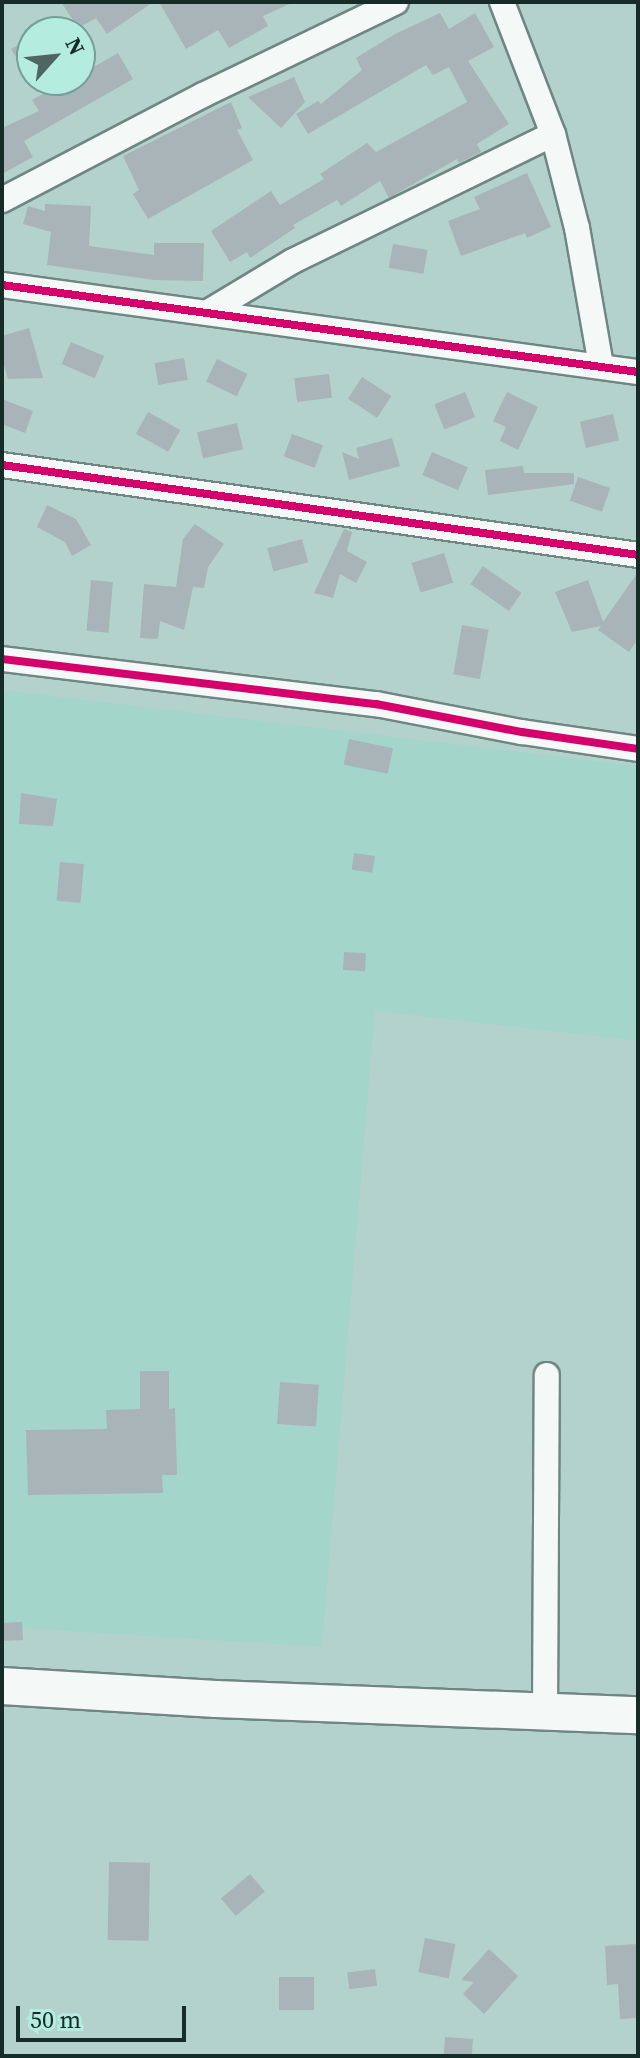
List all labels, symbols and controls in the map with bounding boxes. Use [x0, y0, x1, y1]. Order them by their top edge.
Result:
north arrow [16, 16, 96, 96]
text: N [59, 32, 93, 60]
scale bar [20, 1990, 190, 2040]
text: 50 m [30, 2003, 81, 2036]

